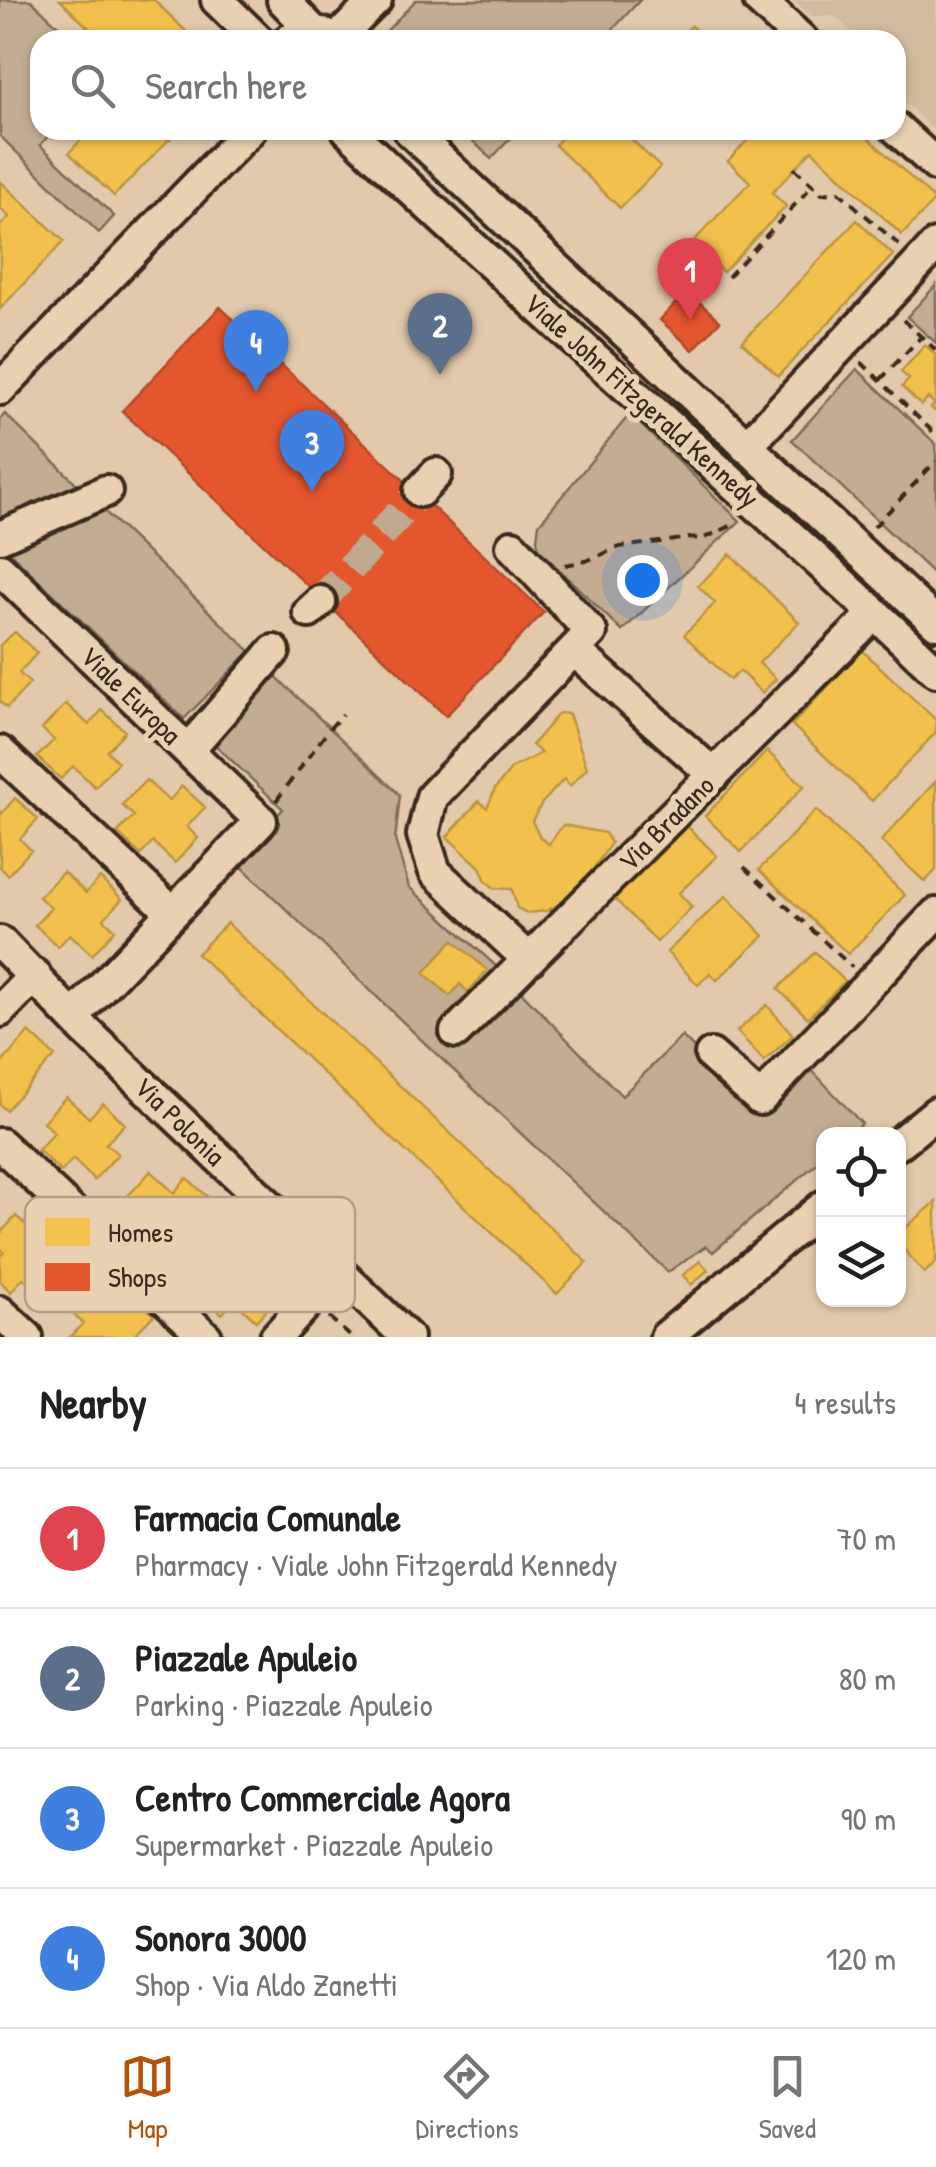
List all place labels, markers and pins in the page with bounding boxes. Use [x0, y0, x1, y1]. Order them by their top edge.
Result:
pin: 1 [658, 238, 722, 320]
pin: 2 [408, 292, 472, 375]
pin: 4 [224, 310, 288, 392]
pin: 3 [280, 410, 344, 492]

